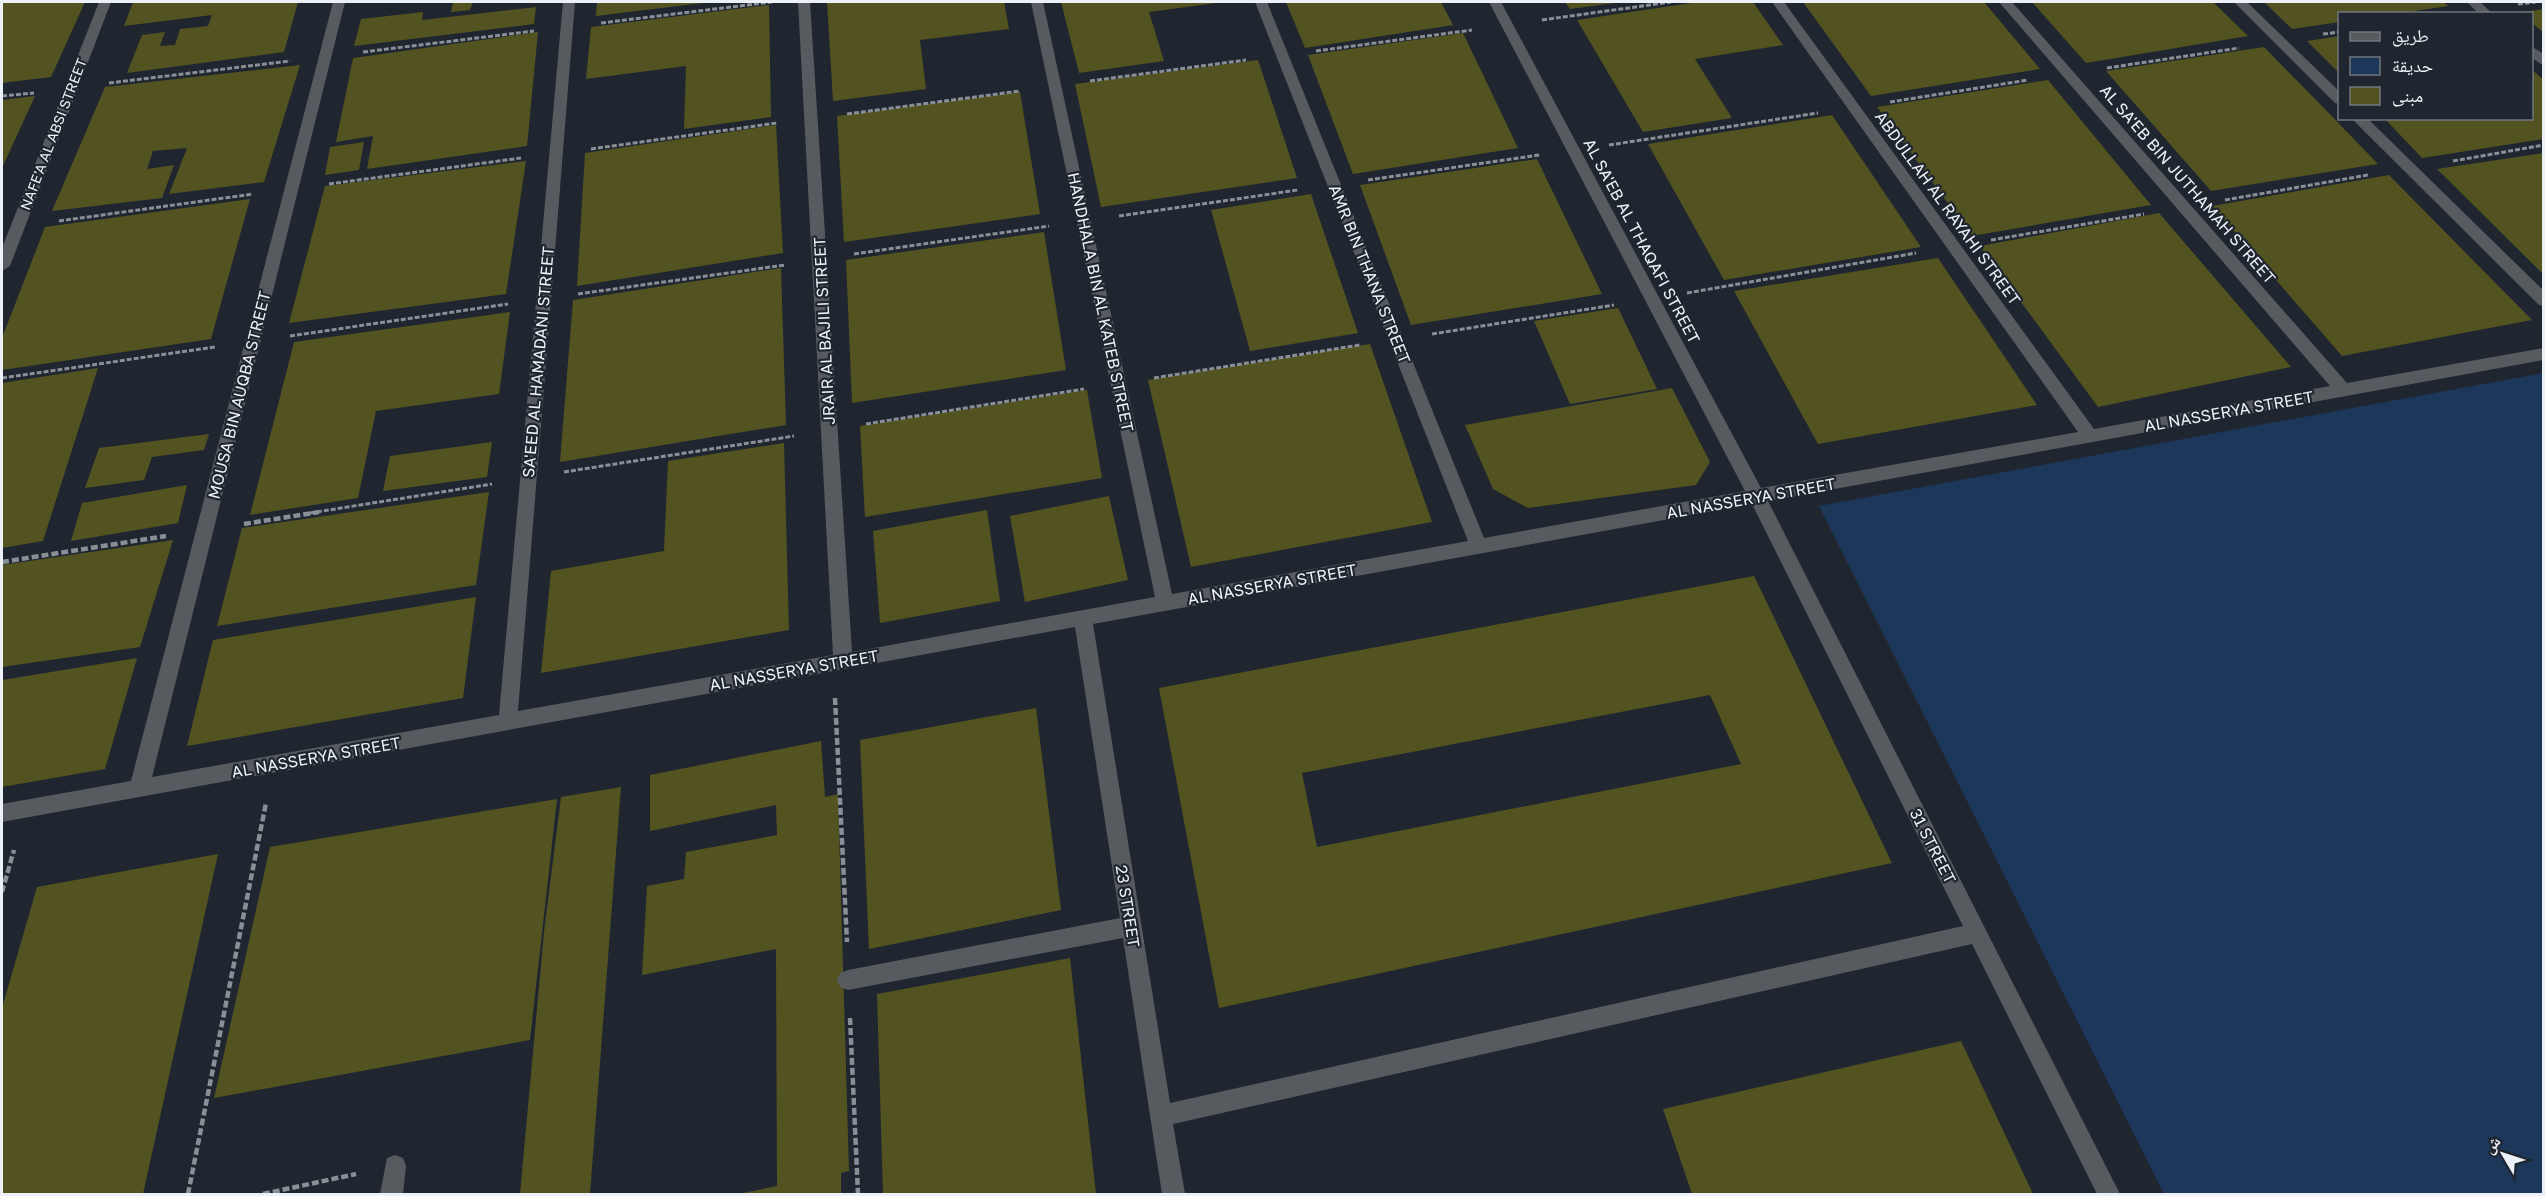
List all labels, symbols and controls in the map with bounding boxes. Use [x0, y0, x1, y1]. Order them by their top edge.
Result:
legend [2338, 12, 2533, 120]
text: طريق [2392, 24, 2429, 47]
text: حديقة [2392, 54, 2433, 76]
street label: NAFE'A AL ABSI STREET [16, 55, 90, 212]
street label: AL SA'EB BIN JUTHAMAH STREET [2096, 80, 2280, 288]
text: مبنى [2392, 84, 2423, 107]
street label: ABDULLAH AL RAYAHI STREET [1871, 107, 2025, 309]
street label: AL SA'EB AL THAQAFI STREET [1579, 135, 1705, 347]
street label: HANDHALA BIN AL KATEB STREET [1064, 170, 1138, 434]
street label: AMR BIN THANA STREET [1325, 182, 1415, 367]
street label: JRAIR AL BAJILI STREET [809, 237, 839, 425]
street label: SA'EED AL HAMADANI STREET [518, 245, 558, 479]
street label: MOUSA BIN AUQBA STREET [203, 289, 275, 501]
street label: AL NASSERYA STREET [2143, 386, 2315, 436]
street label: AL NASSERYA STREET [1665, 473, 1837, 523]
street label: AL NASSERYA STREET [1186, 559, 1358, 609]
street label: AL NASSERYA STREET [708, 645, 880, 695]
street label: AL NASSERYA STREET [230, 732, 402, 782]
street label: 31 STREET [1906, 805, 1960, 887]
street label: 23 STREET [1112, 863, 1144, 949]
north arrow [2473, 1124, 2533, 1184]
text: ش [2478, 1132, 2504, 1157]

